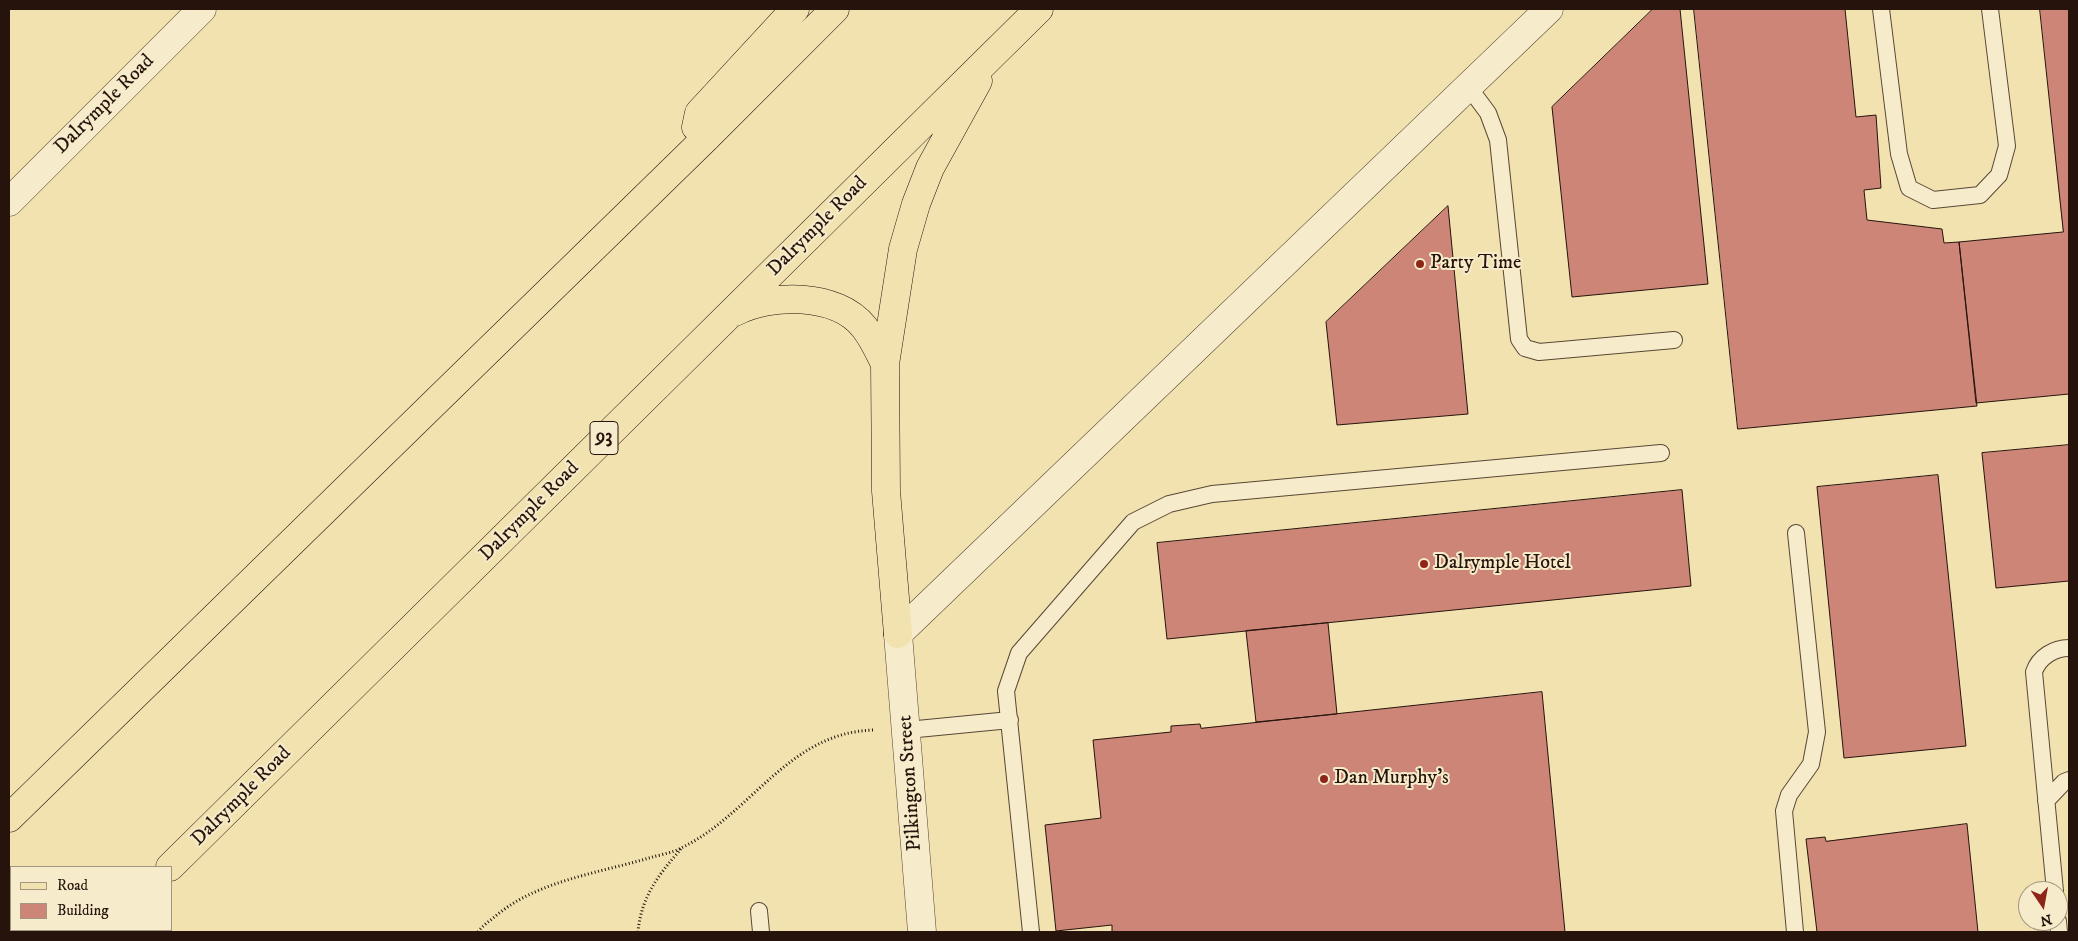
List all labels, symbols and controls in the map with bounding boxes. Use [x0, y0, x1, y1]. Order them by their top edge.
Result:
street label: Dalrymple Road [50, 50, 160, 160]
street label: Dalrymple Road [763, 172, 873, 282]
place label: Party Time [1430, 252, 1521, 276]
marker: Party Time [1414, 258, 1426, 270]
road number: 93 [590, 422, 618, 454]
street label: Dalrymple Road [475, 457, 585, 567]
place label: Dalrymple Hotel [1434, 552, 1571, 576]
marker: Dalrymple Hotel [1418, 558, 1430, 570]
street label: Pilkington Street [894, 714, 928, 852]
street label: Dalrymple Road [187, 742, 297, 852]
place label: Dan Murphy's [1334, 767, 1449, 791]
marker: Dan Murphy's [1318, 773, 1330, 785]
legend [10, 866, 172, 931]
text: Road [57, 876, 88, 895]
north arrow [2018, 881, 2068, 931]
text: Building [57, 901, 109, 920]
text: N [2038, 910, 2053, 930]

